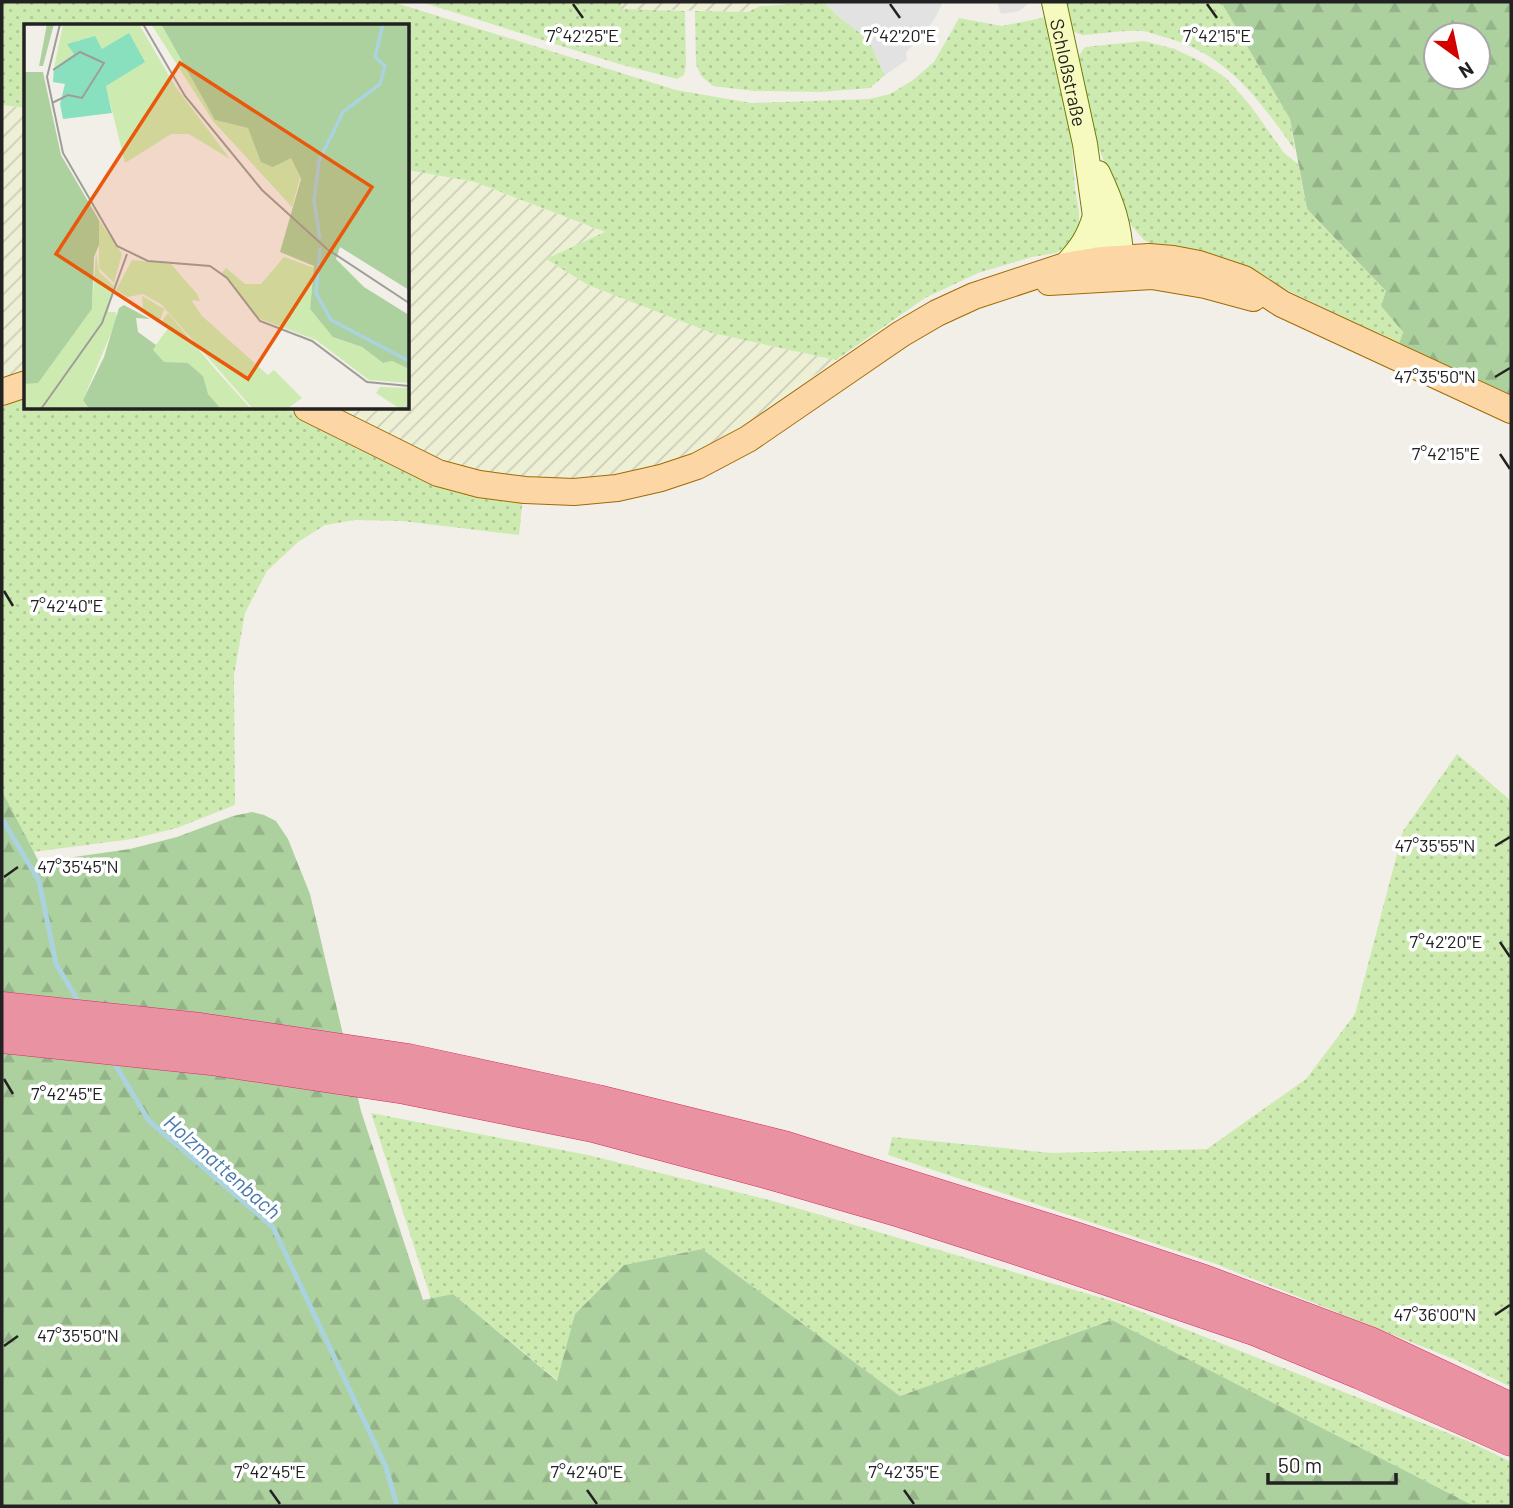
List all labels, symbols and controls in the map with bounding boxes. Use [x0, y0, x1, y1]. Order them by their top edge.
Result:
street label: Schloßstraße [1046, 16, 1092, 128]
north arrow [1422, 21, 1492, 91]
inset map [24, 24, 410, 410]
text: 7°42'25"E [547, 24, 619, 46]
text: 7°42'20"E [864, 24, 936, 46]
text: 7°42'15"E [1183, 24, 1251, 46]
text: N [1455, 58, 1478, 84]
text: 47°35'50"N [1394, 365, 1476, 387]
text: 7°42'15"E [1412, 442, 1480, 464]
text: 7°42'40"E [31, 594, 103, 616]
text: 47°35'55"N [1394, 834, 1476, 856]
text: 47°35'45"N [37, 855, 119, 877]
text: 7°42'20"E [1410, 930, 1482, 952]
text: 7°42'45"E [31, 1082, 103, 1104]
water label: Holzmattenbach [160, 1109, 286, 1223]
text: 47°36'00"N [1394, 1303, 1476, 1325]
text: 47°35'50"N [37, 1324, 119, 1346]
scale bar [1268, 1442, 1396, 1486]
text: 50 m [1278, 1452, 1322, 1477]
text: 7°42'45"E [234, 1460, 306, 1482]
text: 7°42'40"E [551, 1460, 623, 1482]
text: 7°42'35"E [868, 1460, 940, 1482]

